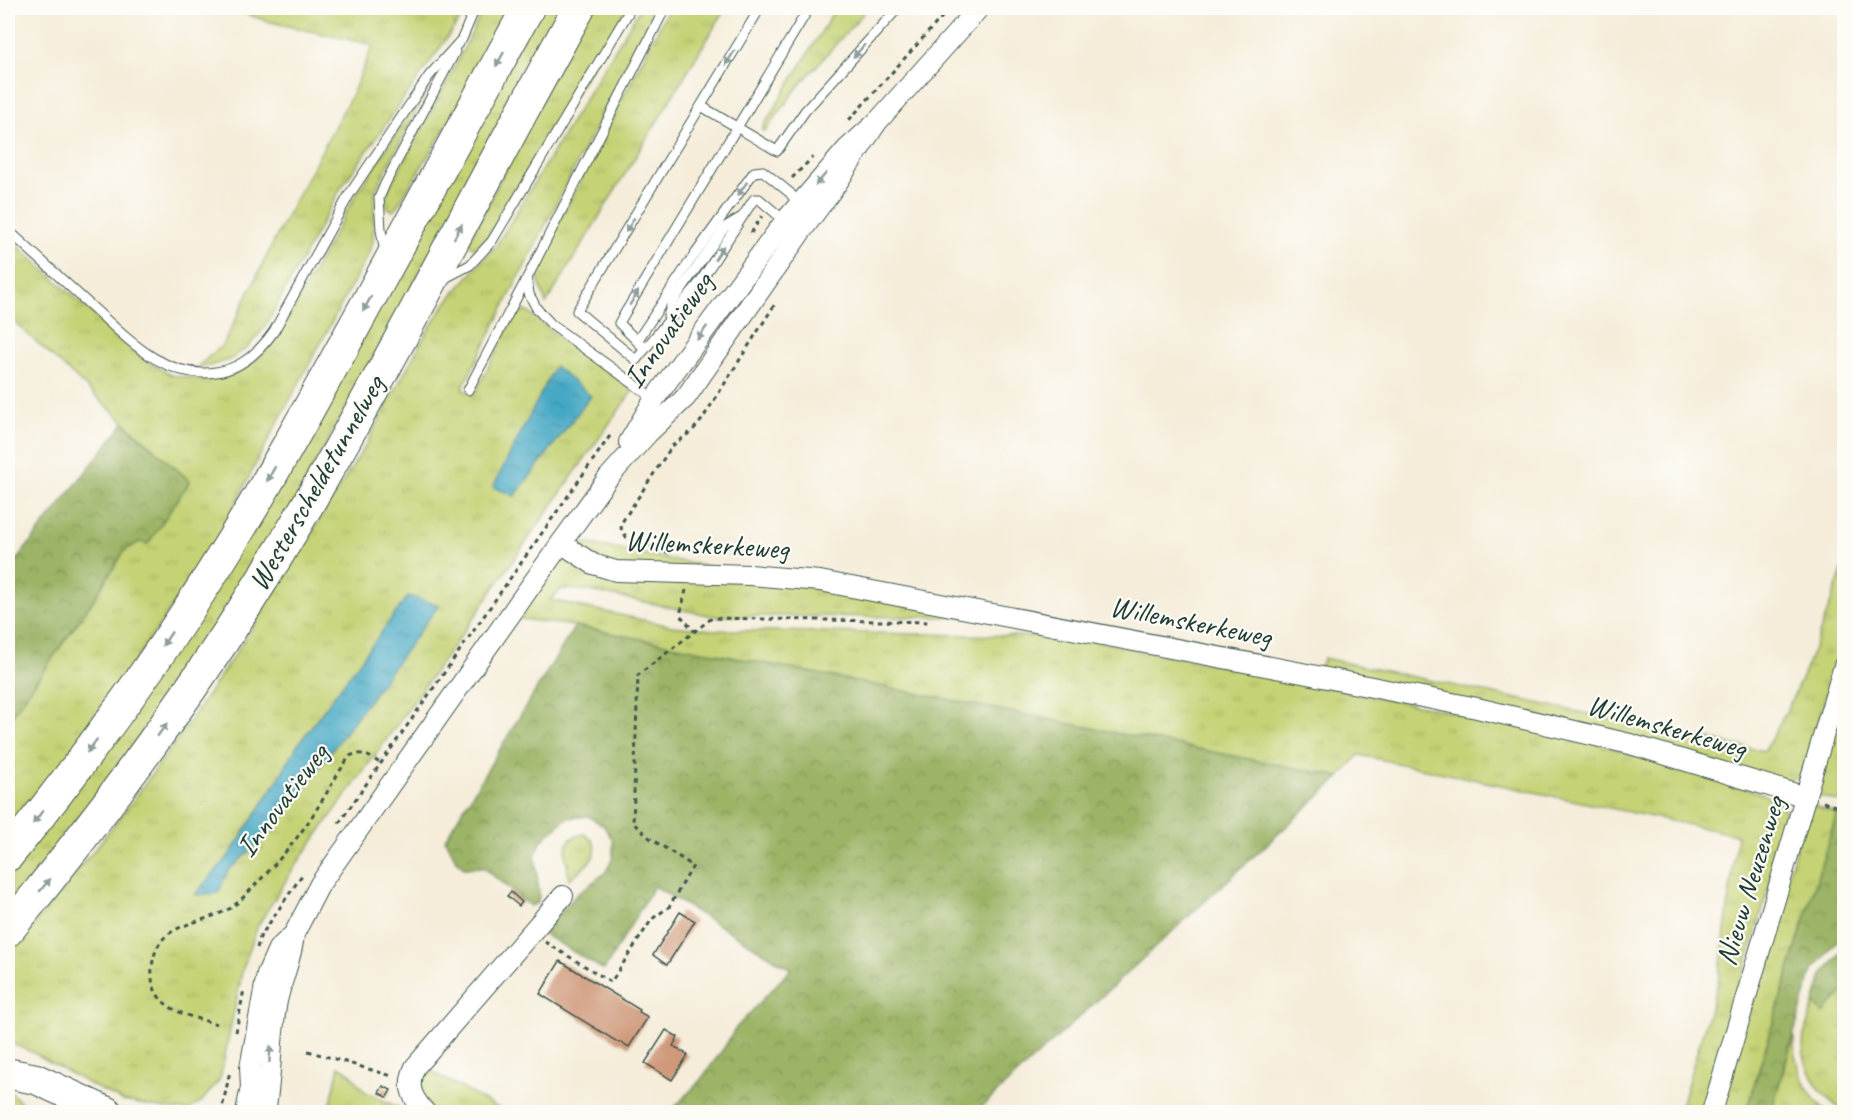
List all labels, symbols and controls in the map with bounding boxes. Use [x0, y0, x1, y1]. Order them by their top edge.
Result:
one-way arrow [853, 43, 866, 58]
one-way arrow [725, 50, 736, 66]
one-way arrow [495, 51, 505, 68]
one-way arrow [814, 171, 828, 186]
one-way arrow [736, 181, 748, 197]
one-way arrow [624, 217, 635, 233]
one-way arrow [453, 222, 463, 239]
one-way arrow [713, 245, 724, 261]
street label: Innovatieweg [614, 263, 723, 395]
one-way arrow [629, 290, 640, 306]
one-way arrow [362, 296, 372, 313]
one-way arrow [696, 324, 708, 340]
street label: Westerscheldetunnelweg [239, 367, 394, 597]
one-way arrow [266, 466, 277, 482]
street label: Willemskerkeweg [624, 521, 792, 567]
street label: Willemskerkeweg [1107, 587, 1277, 656]
one-way arrow [162, 631, 173, 647]
street label: Willemskerkeweg [1583, 685, 1753, 767]
one-way arrow [156, 722, 168, 738]
street label: Innovatieweg [227, 734, 338, 864]
one-way arrow [86, 738, 98, 754]
street label: Nieuw Neuzenweg [1706, 790, 1794, 970]
one-way arrow [32, 809, 44, 825]
one-way arrow [38, 878, 51, 893]
one-way arrow [266, 1045, 275, 1064]

